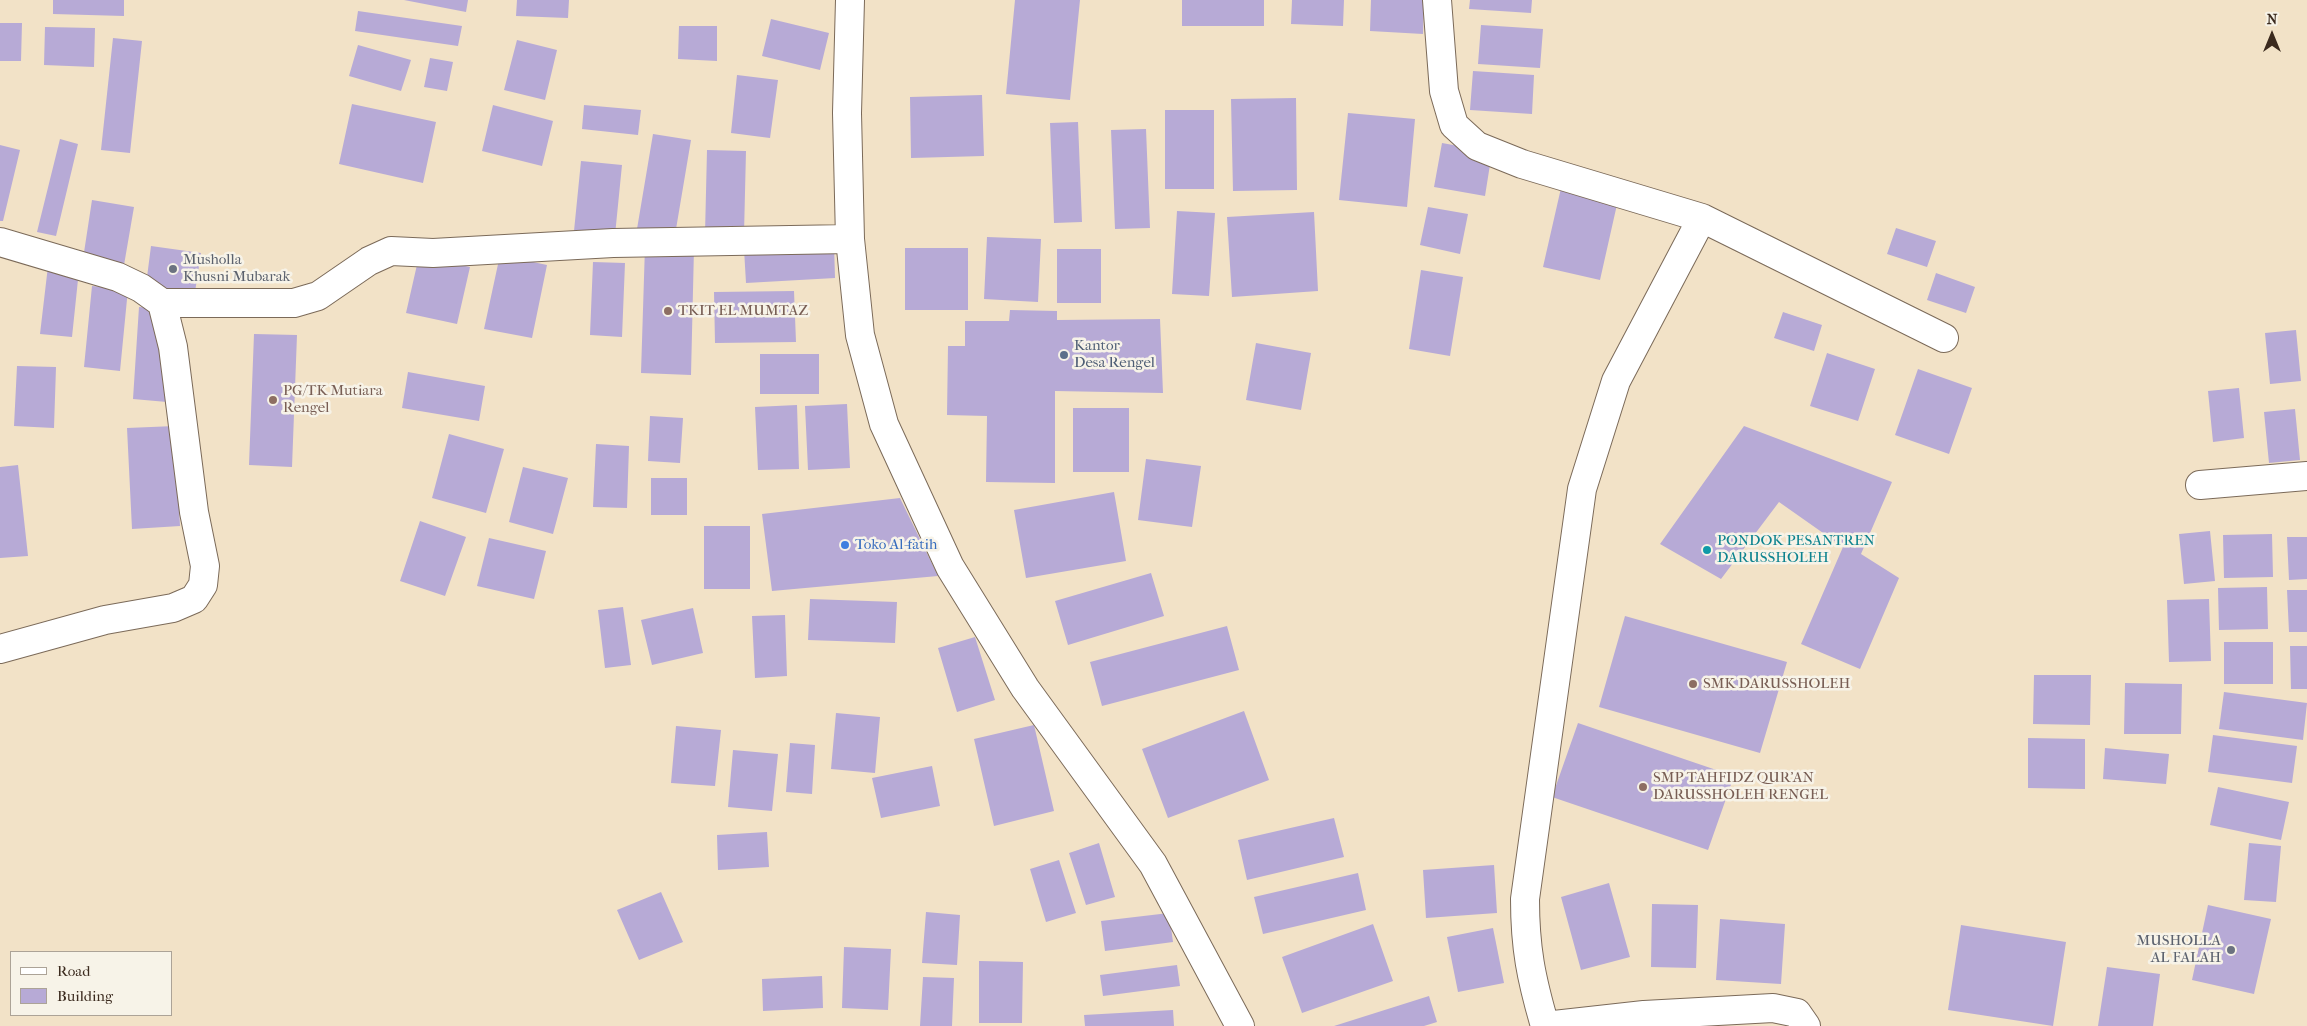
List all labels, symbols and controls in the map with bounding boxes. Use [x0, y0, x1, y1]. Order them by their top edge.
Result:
north arrow [2247, 10, 2297, 60]
text: N [2267, 11, 2277, 28]
place label: Musholla Khusni Mubarak [183, 251, 290, 286]
marker: Musholla Khusni Mubarak [167, 263, 179, 275]
place label: TKIT EL MUMTAZ [678, 302, 808, 320]
marker: TKIT EL MUMTAZ [662, 305, 674, 317]
place label: Kantor Desa Rengel [1074, 337, 1155, 372]
marker: Kantor Desa Rengel [1058, 349, 1070, 361]
place label: PG/TK Mutiara Rengel [283, 382, 383, 417]
marker: PG/TK Mutiara Rengel [267, 394, 279, 406]
place label: PONDOK PESANTREN DARUSSHOLEH [1717, 532, 1875, 567]
place label: Toko Al-fatih [855, 536, 937, 554]
marker: Toko Al-fatih [839, 539, 851, 551]
marker: PONDOK PESANTREN DARUSSHOLEH [1701, 544, 1713, 556]
place label: SMK DARUSSHOLEH [1703, 675, 1850, 693]
marker: SMK DARUSSHOLEH [1687, 678, 1699, 690]
place label: SMP TAHFIDZ QUR'AN DARUSSHOLEH RENGEL [1653, 769, 1828, 804]
marker: SMP TAHFIDZ QUR'AN DARUSSHOLEH RENGEL [1637, 781, 1649, 793]
place label: MUSHOLLA AL FALAH [2136, 932, 2221, 967]
marker: MUSHOLLA AL FALAH [2225, 944, 2237, 956]
legend [10, 951, 172, 1016]
text: Road [57, 962, 90, 980]
text: Building [57, 987, 113, 1005]

